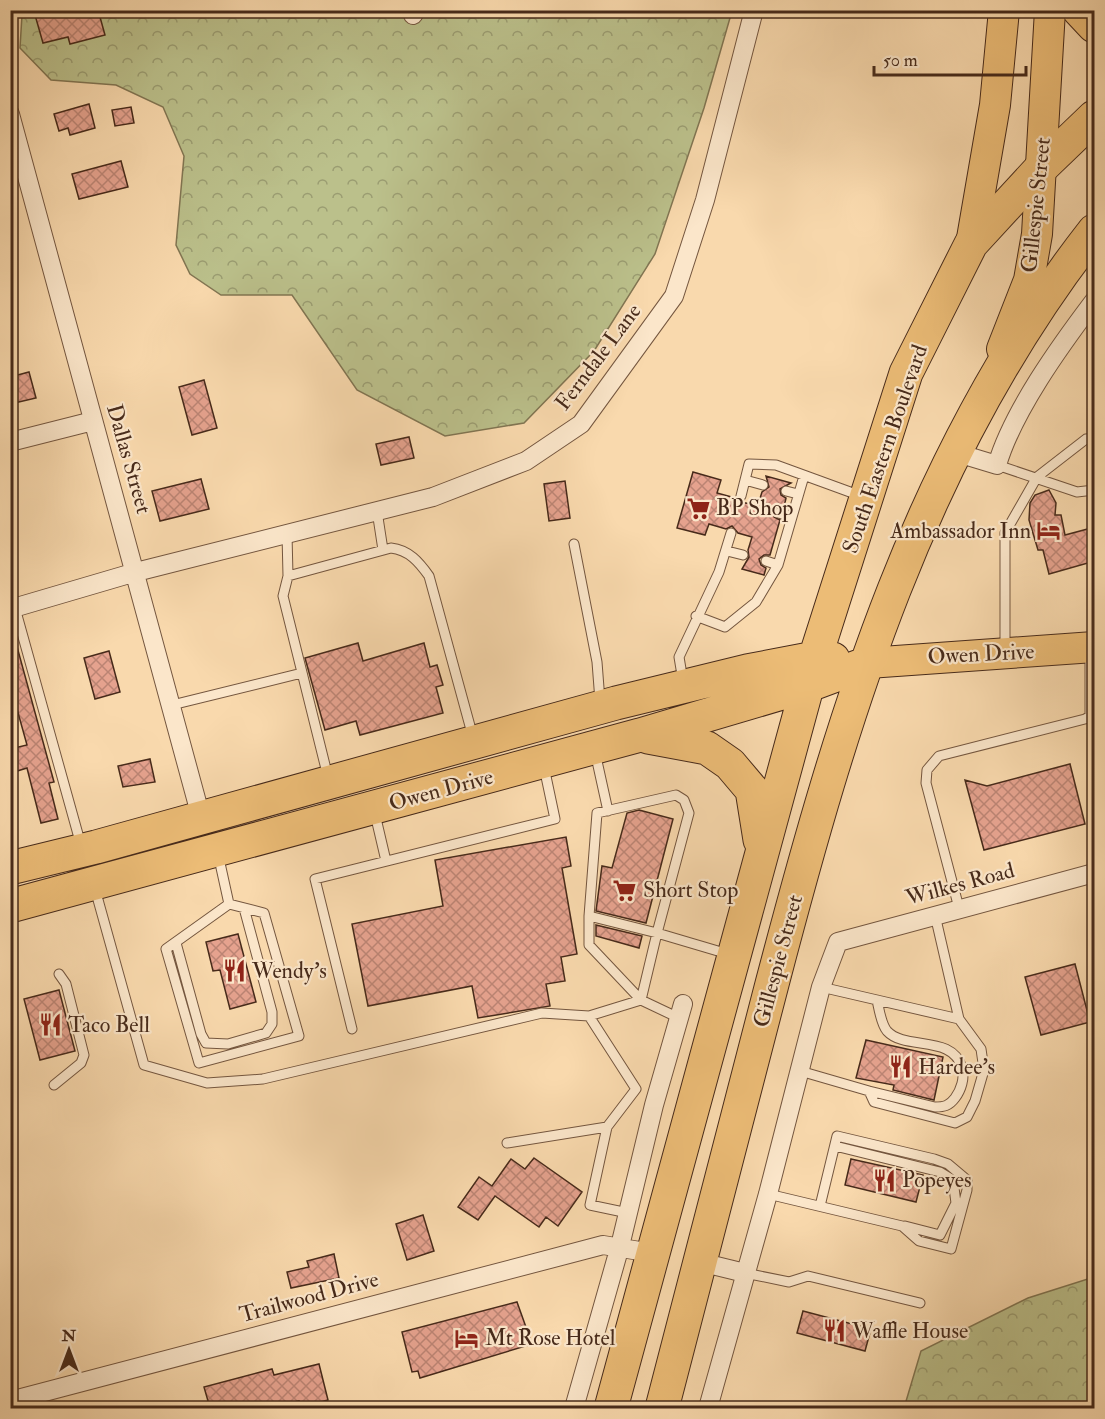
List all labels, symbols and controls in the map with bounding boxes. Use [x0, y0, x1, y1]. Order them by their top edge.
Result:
scale bar [874, 39, 1026, 77]
text: 50 m [883, 49, 918, 72]
street label: Gillespie Street [1015, 136, 1058, 274]
street label: Ferndale Lane [549, 298, 647, 416]
street label: South Eastern Boulevard [836, 341, 934, 557]
street label: Dallas Street [100, 401, 158, 517]
place label: BP Shop [716, 494, 793, 523]
supermarket icon: BP Shop [685, 495, 711, 521]
place label: Ambassador Inn [889, 517, 1031, 545]
hotel icon: Ambassador Inn [1036, 518, 1062, 544]
street label: Owen Drive [927, 637, 1035, 671]
street label: Owen Drive [386, 763, 496, 817]
street label: Wilkes Road [902, 856, 1018, 912]
place label: Short Stop [643, 876, 738, 905]
supermarket icon: Short Stop [612, 877, 638, 903]
street label: Gillespie Street [747, 892, 810, 1031]
place label: Wendy's [251, 957, 327, 985]
restaurant icon: Wendy's [221, 958, 247, 984]
place label: Taco Bell [68, 1011, 150, 1039]
restaurant icon: Taco Bell [37, 1012, 63, 1038]
place label: Hardee's [918, 1053, 995, 1081]
restaurant icon: Hardee's [887, 1054, 913, 1080]
place label: Popeyes [902, 1166, 971, 1195]
restaurant icon: Popeyes [871, 1167, 897, 1193]
street label: Trailwood Drive [236, 1265, 382, 1329]
place label: Waffle House [851, 1317, 968, 1345]
restaurant icon: Waffle House [821, 1318, 847, 1344]
north arrow [39, 1320, 99, 1380]
place label: Mt Rose Hotel [485, 1324, 616, 1352]
hotel icon: Mt Rose Hotel [454, 1325, 480, 1351]
text: N [61, 1326, 77, 1346]

